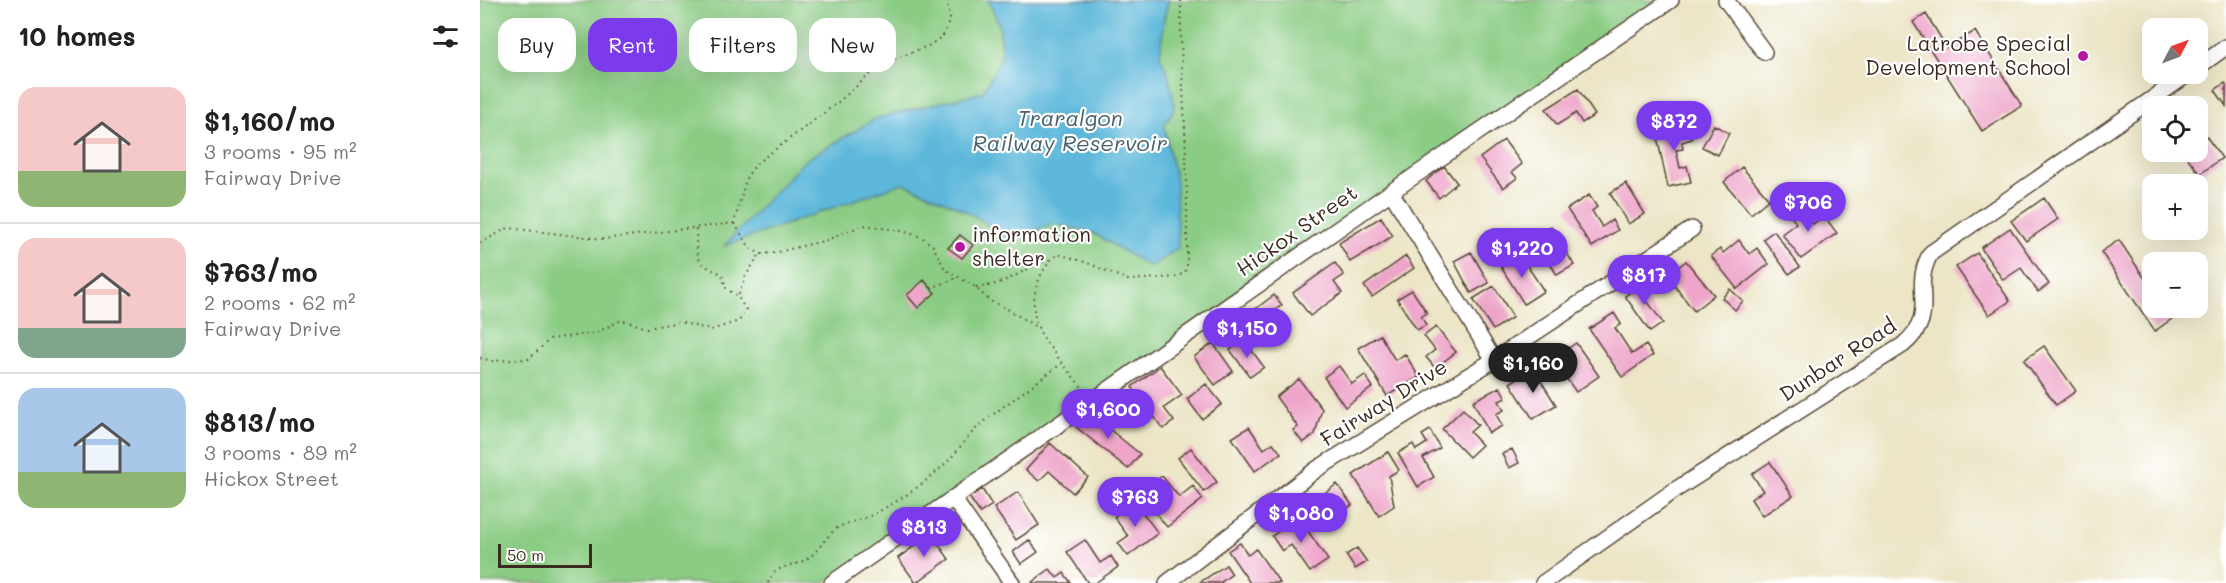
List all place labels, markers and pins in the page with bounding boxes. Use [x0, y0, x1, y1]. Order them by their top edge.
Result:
place label: Latrobe Special Development School [1865, 29, 2071, 80]
marker: Latrobe Special Development School [2076, 49, 2090, 63]
pin: $872 [1638, 101, 1710, 152]
pin: $706 [1772, 182, 1844, 233]
place label: information shelter [972, 220, 1091, 271]
pin: $1,220 [1473, 228, 1571, 279]
marker: information shelter [953, 240, 967, 254]
pin: $817 [1608, 255, 1680, 306]
pin: $1,150 [1198, 308, 1296, 359]
pin: $1,160 [1484, 343, 1582, 394]
pin: $1,600 [1059, 389, 1157, 440]
pin: $763 [1099, 477, 1171, 528]
pin: $1,080 [1252, 493, 1350, 544]
pin: $813 [888, 507, 960, 558]

